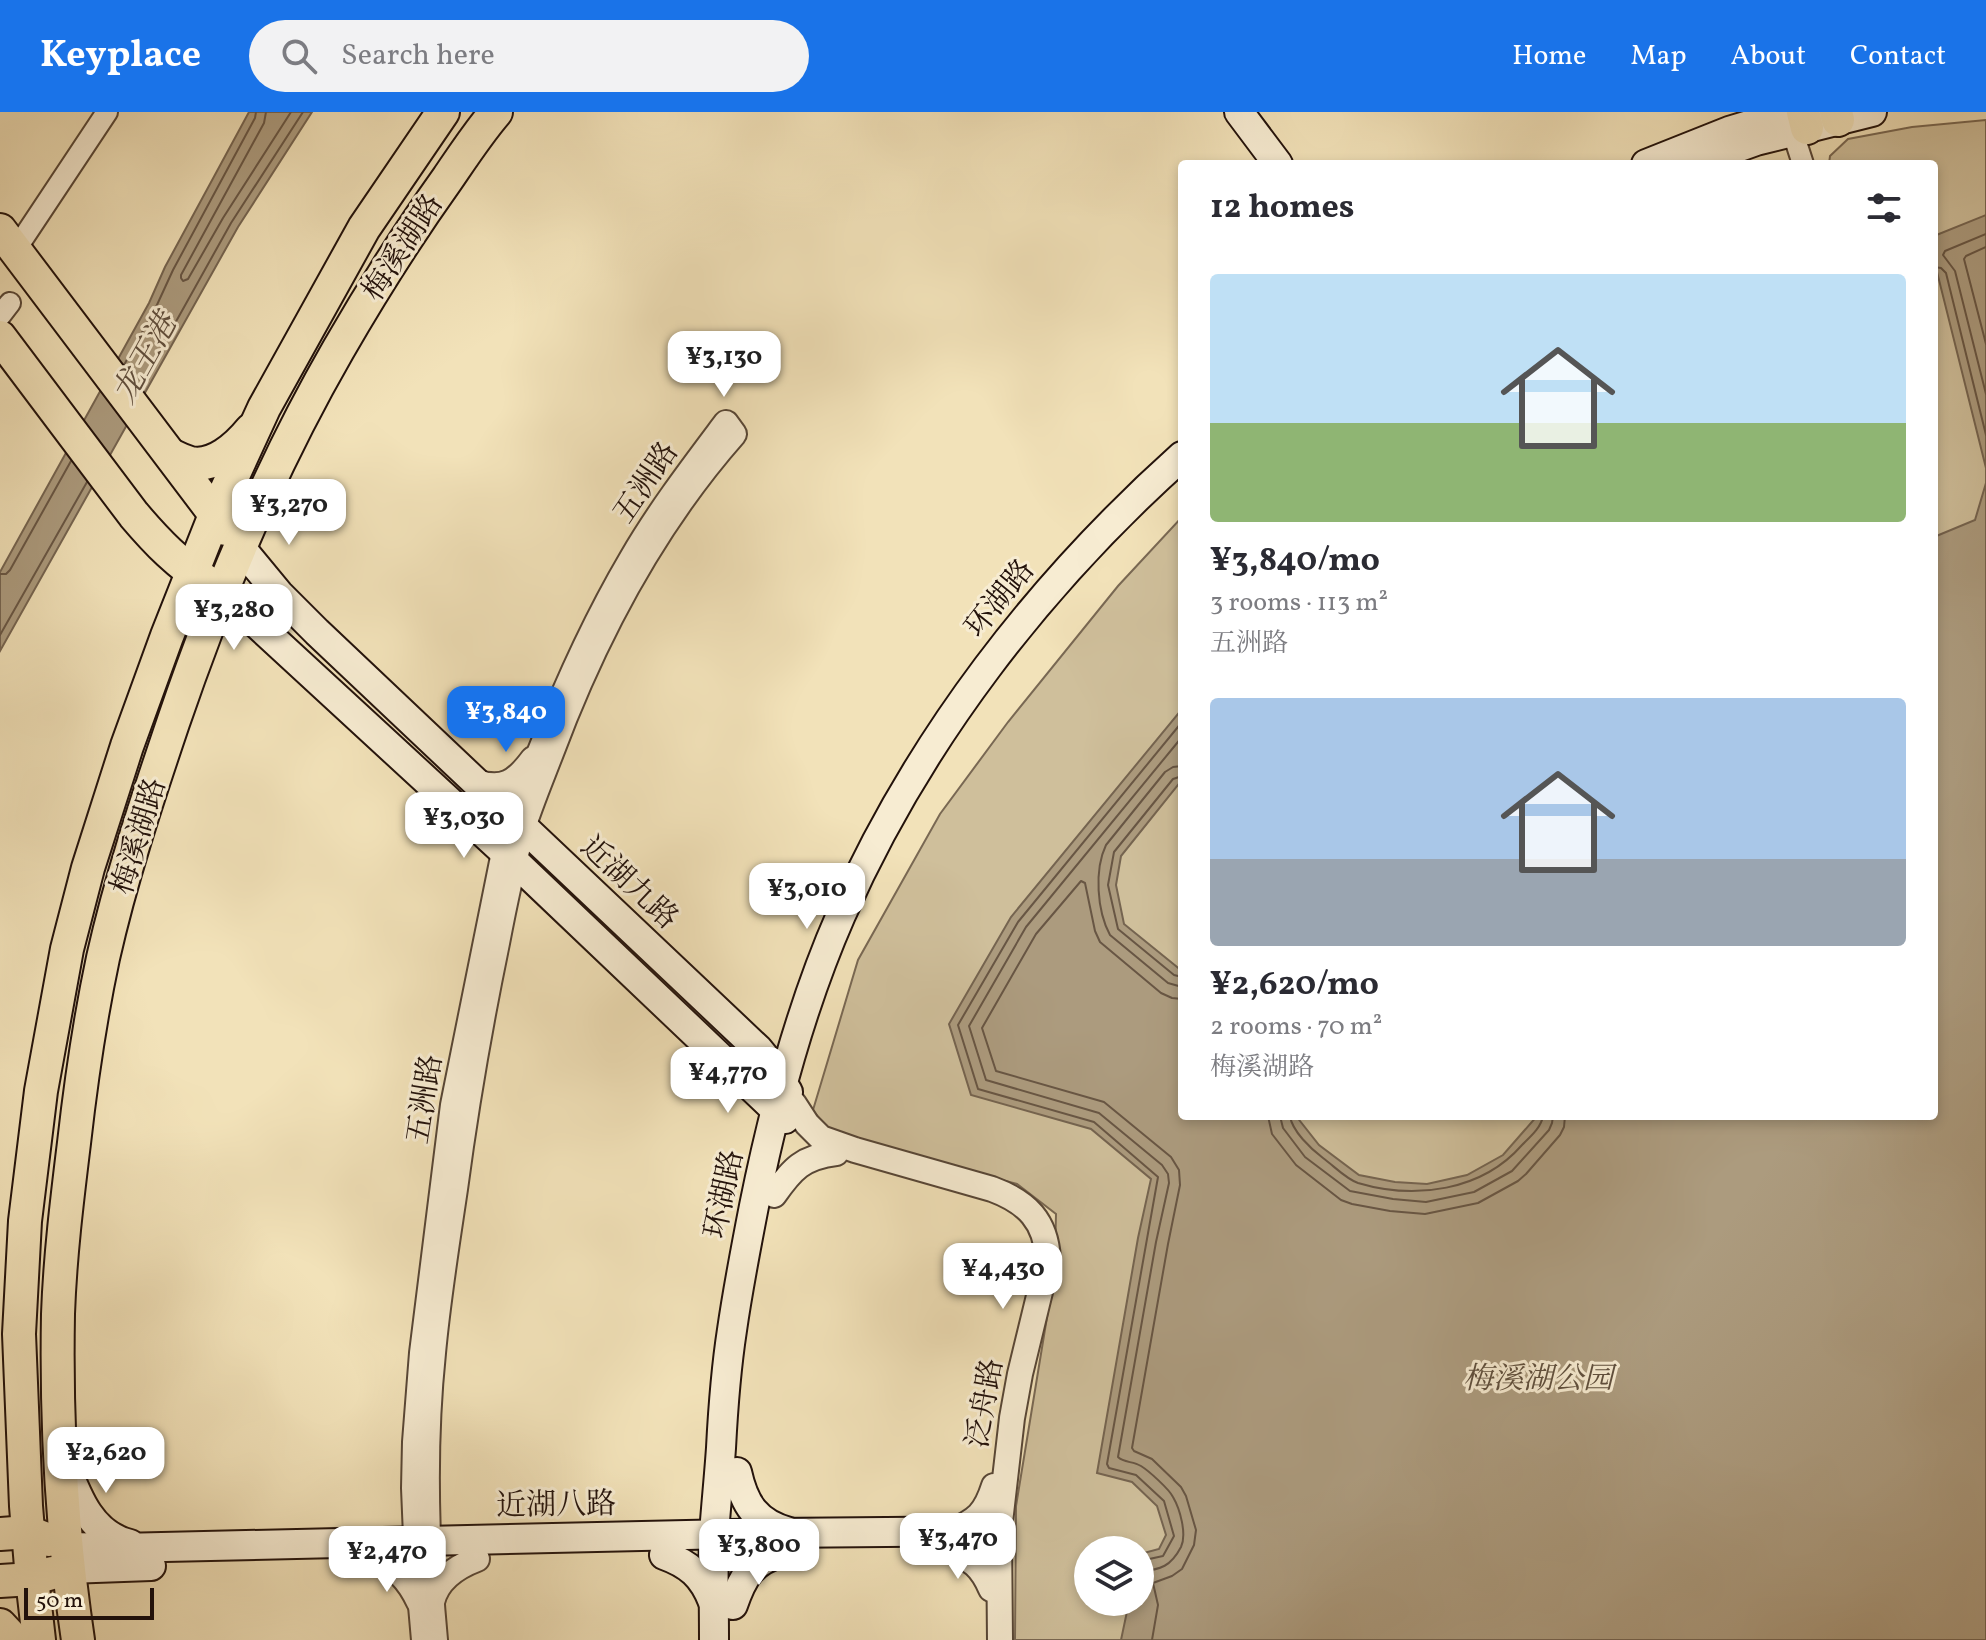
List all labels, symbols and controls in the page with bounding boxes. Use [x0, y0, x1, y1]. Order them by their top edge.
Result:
search box [249, 20, 809, 92]
text: Keyplace [40, 30, 201, 83]
icon: search [277, 34, 321, 78]
text: Search here [341, 35, 495, 77]
text: Home [1512, 37, 1586, 76]
text: Map [1630, 37, 1686, 76]
text: About [1730, 37, 1806, 76]
text: Contact [1850, 37, 1946, 76]
text: 12 homes [1210, 185, 1354, 232]
street label: 梅溪湖路 [353, 186, 454, 310]
icon: filters [1862, 186, 1906, 230]
water label: 龙王港 [104, 303, 191, 412]
icon: home [1486, 326, 1630, 470]
pin: ¥3,130 [659, 331, 789, 399]
text: ¥3,130 [686, 339, 762, 375]
street label: 五洲路 [604, 434, 689, 532]
pin: ¥3,270 [224, 479, 354, 547]
text: ¥3,270 [250, 487, 328, 523]
text: ¥3,840/mo [1210, 538, 1380, 585]
street label: 环湖路 [956, 551, 1045, 647]
pin: ¥3,280 [169, 584, 299, 652]
text: 3 rooms · 113 m² [1210, 585, 1388, 621]
text: ¥3,280 [194, 592, 274, 628]
text: 五洲路 [1210, 626, 1288, 662]
pin: ¥3,840 [441, 686, 571, 754]
text: ¥3,840 [465, 694, 547, 730]
icon: home [1486, 750, 1630, 894]
street label: 梅溪湖路 [102, 773, 178, 900]
pin: ¥3,030 [399, 792, 529, 860]
text: ¥3,030 [423, 800, 505, 836]
street label: 近湖九路 [570, 827, 687, 940]
pin: ¥3,010 [742, 863, 872, 931]
text: ¥3,010 [767, 871, 847, 907]
text: ¥2,620/mo [1210, 962, 1379, 1009]
text: 2 rooms · 70 m² [1210, 1009, 1382, 1045]
pin: ¥4,770 [663, 1047, 793, 1115]
text: 梅溪湖路 [1210, 1050, 1314, 1086]
street label: 五洲路 [398, 1052, 454, 1147]
text: ¥4,770 [689, 1055, 767, 1091]
street label: 环湖路 [695, 1146, 755, 1243]
pin: ¥4,430 [938, 1243, 1068, 1311]
text: ¥4,430 [961, 1251, 1045, 1287]
street label: 泛舟路 [957, 1355, 1014, 1451]
park label: 梅溪湖公园 [1463, 1359, 1617, 1401]
pin: ¥2,620 [41, 1427, 171, 1495]
text: ¥2,620 [65, 1435, 147, 1471]
street label: 近湖八路 [496, 1484, 616, 1528]
pin: ¥3,470 [893, 1513, 1023, 1581]
pin: ¥3,800 [694, 1519, 824, 1587]
text: ¥3,470 [918, 1521, 998, 1557]
pin: ¥2,470 [322, 1526, 452, 1594]
text: ¥3,800 [717, 1527, 801, 1563]
text: ¥2,470 [347, 1534, 427, 1570]
map controls [1074, 1536, 1154, 1616]
button: layers [1074, 1536, 1154, 1616]
scale bar [24, 1584, 154, 1620]
text: 50 m [36, 1586, 83, 1617]

